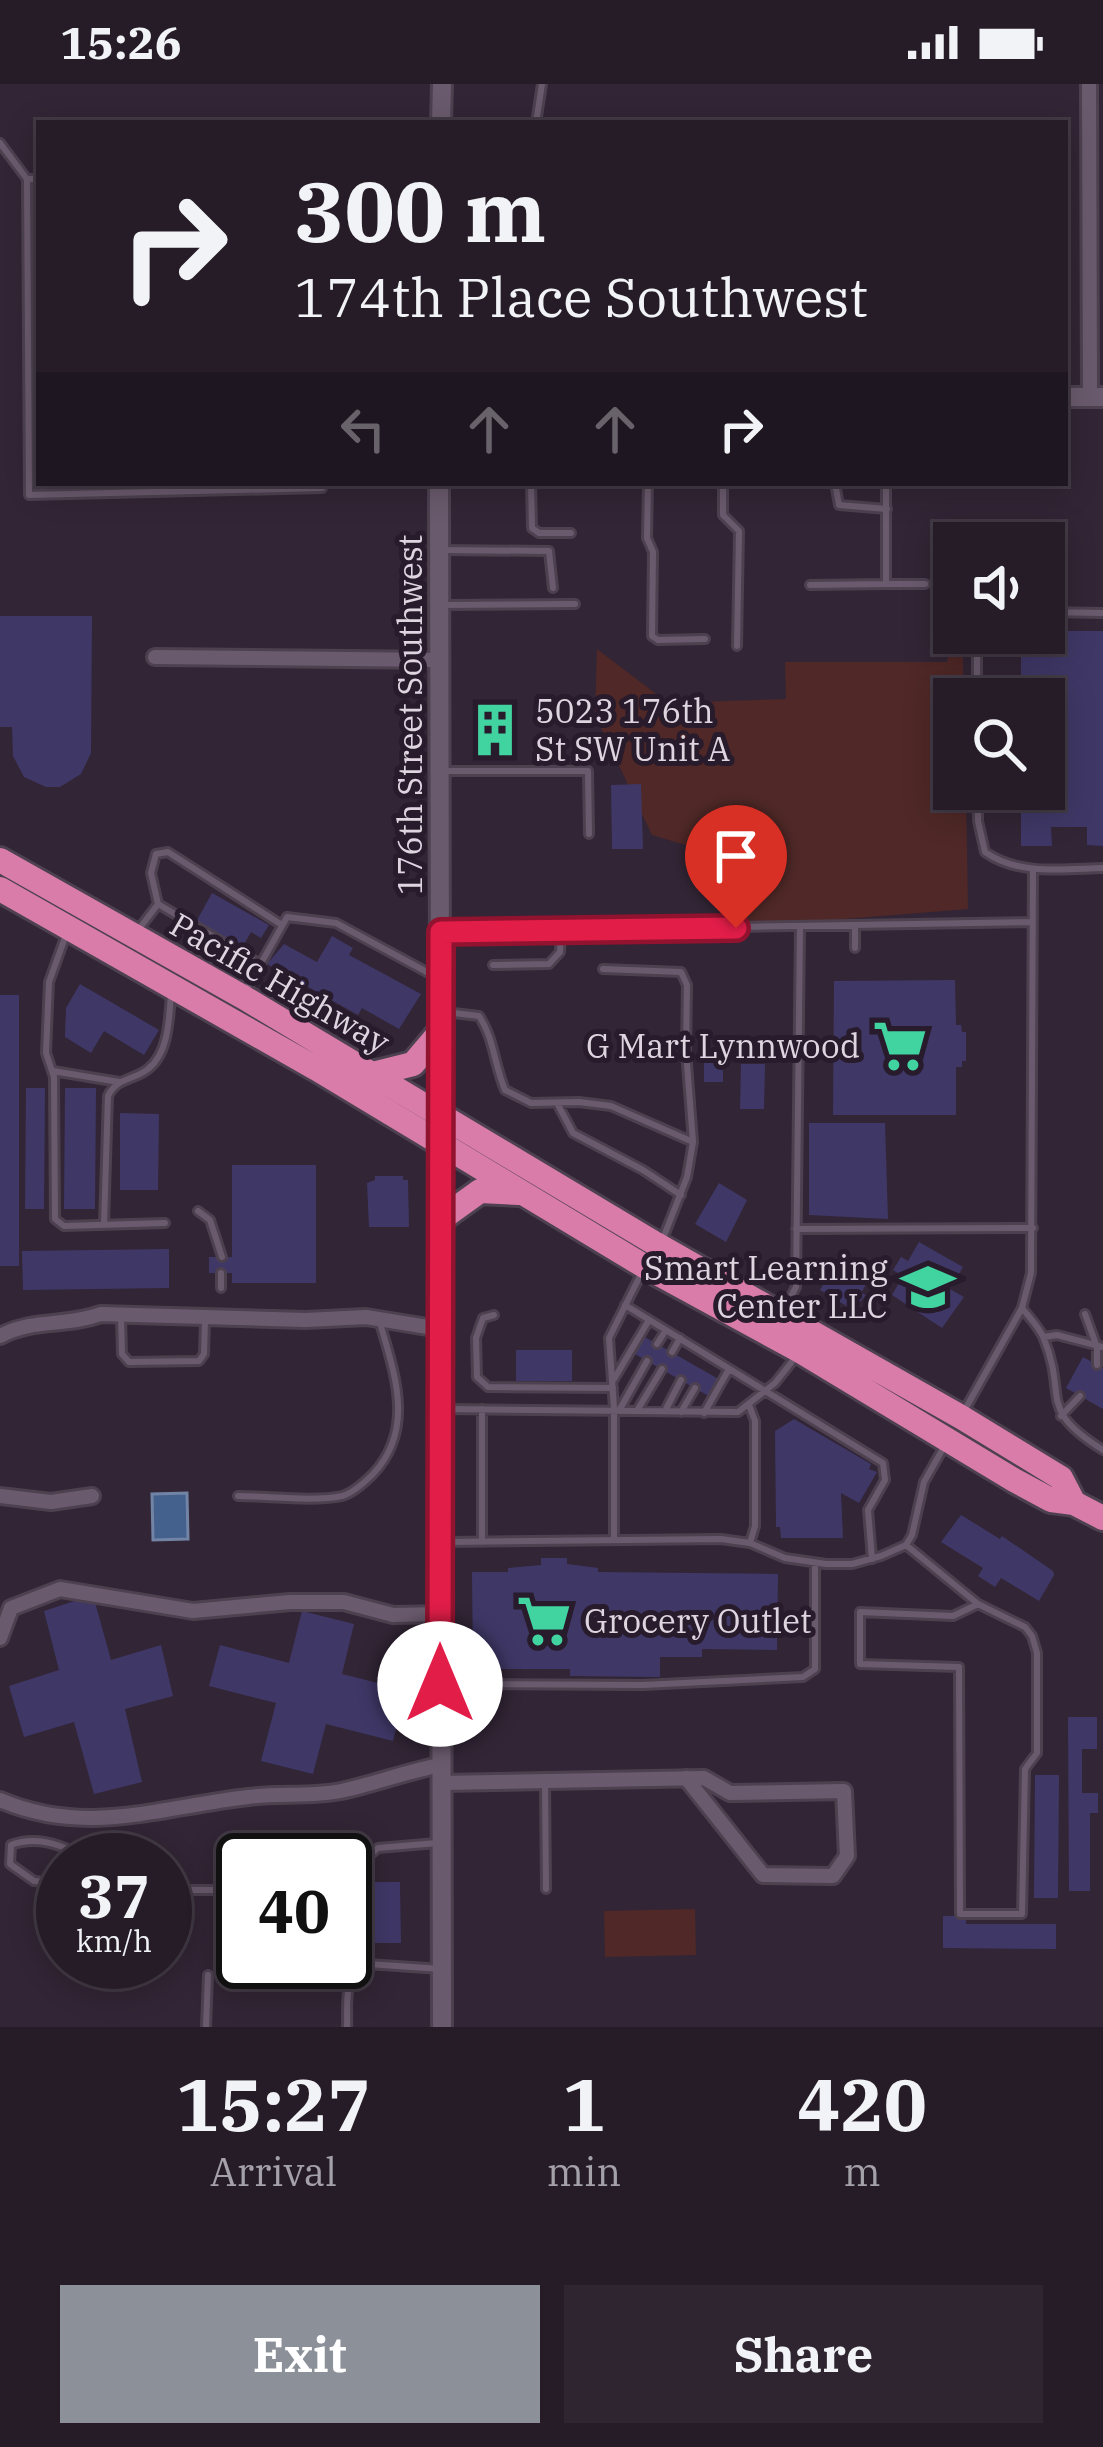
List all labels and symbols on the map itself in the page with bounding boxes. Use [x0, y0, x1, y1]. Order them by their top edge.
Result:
street label: 176th Street Southwest [388, 535, 431, 895]
place label: 5023 176th St SW Unit A [535, 689, 730, 770]
building icon: 5023 176th St SW Unit A [466, 701, 524, 759]
pin [685, 805, 787, 928]
street label: Pacific Highway [163, 902, 398, 1063]
supermarket icon: G Mart Lynnwood [871, 1017, 929, 1075]
place label: G Mart Lynnwood [586, 1024, 860, 1067]
place label: Smart Learning Center LLC [644, 1246, 888, 1327]
school or university icon: Smart Learning Center LLC [899, 1258, 957, 1316]
supermarket icon: Grocery Outlet [515, 1592, 573, 1650]
place label: Grocery Outlet [584, 1599, 812, 1642]
position arrow [377, 1621, 503, 1747]
speed limit sign: 40 [216, 1833, 372, 1989]

